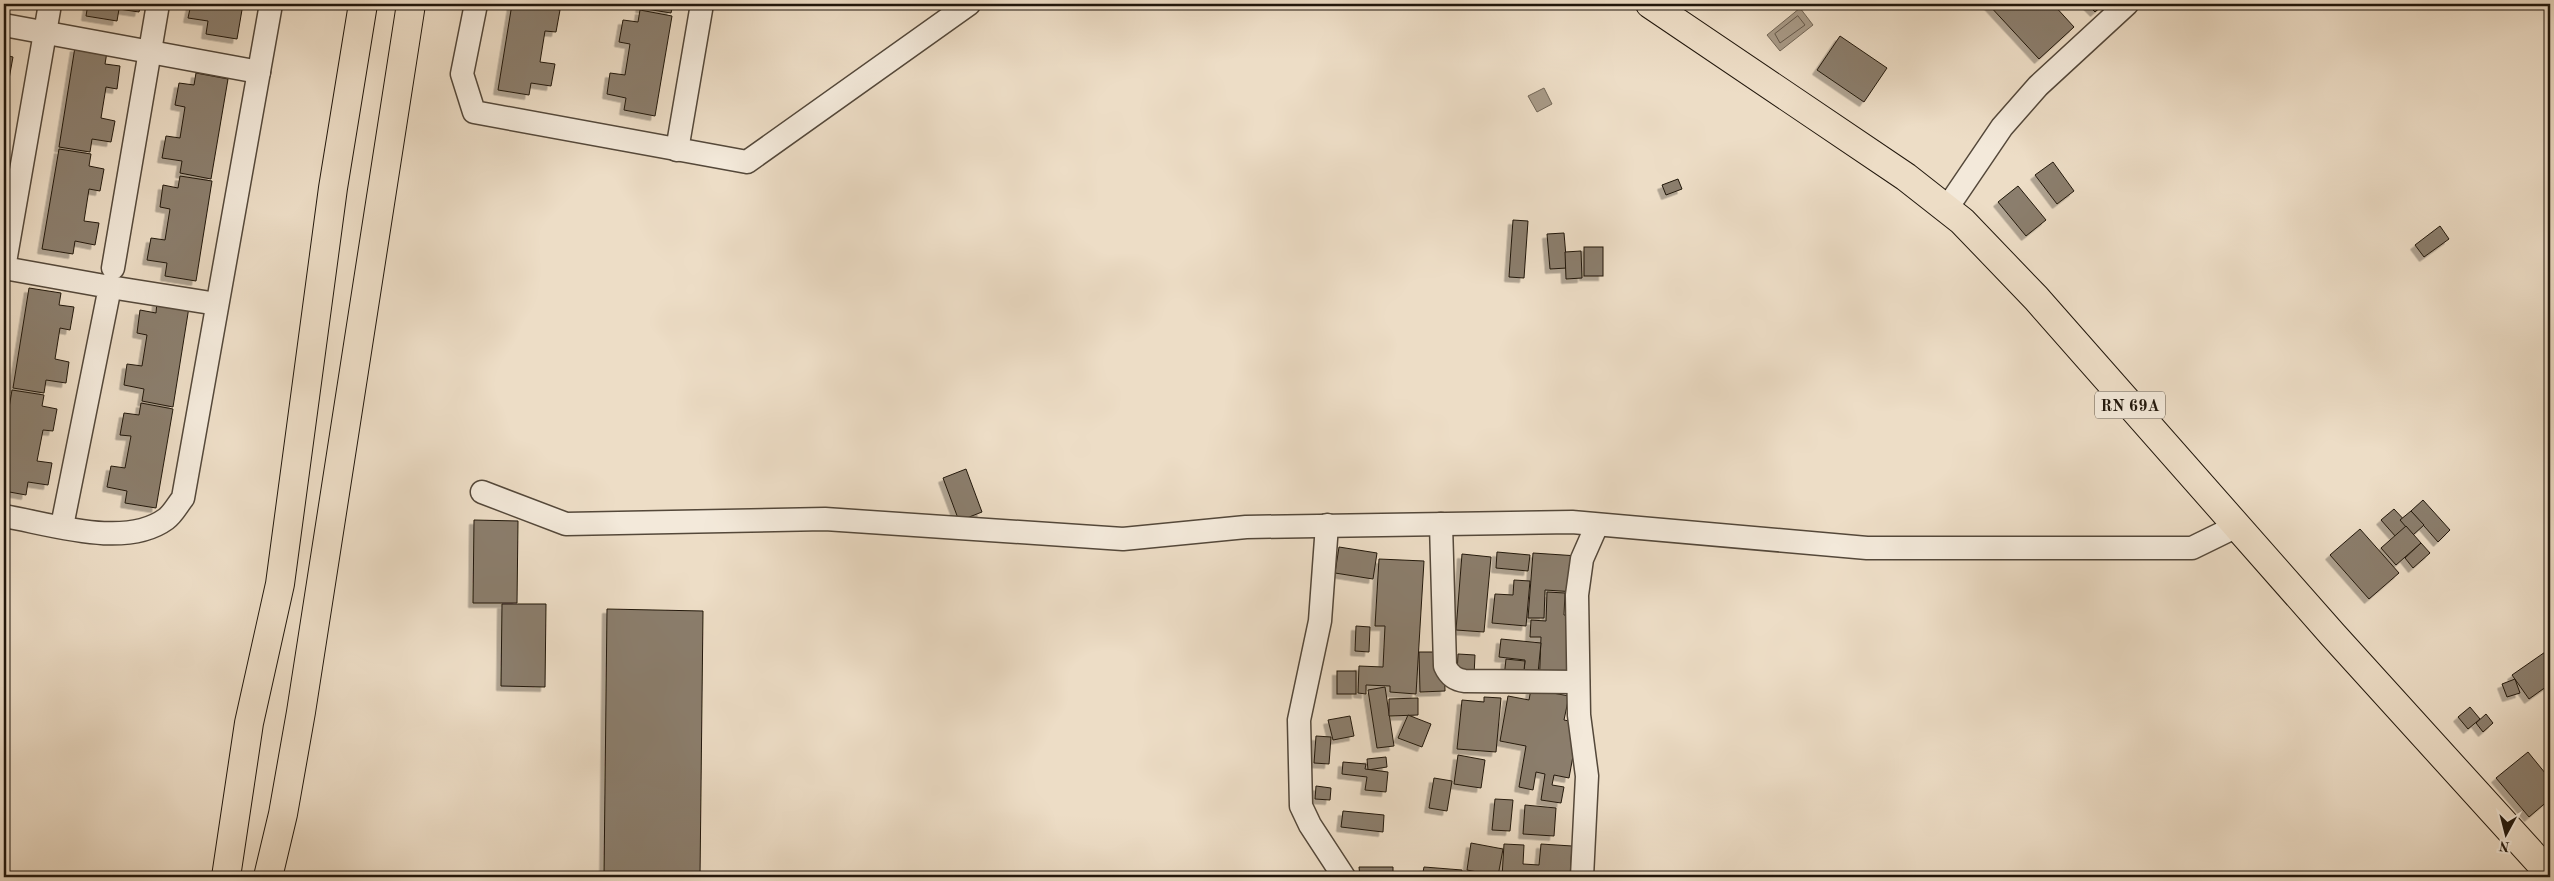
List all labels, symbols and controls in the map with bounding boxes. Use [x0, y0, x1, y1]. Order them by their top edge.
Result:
road number: RN 69A [2095, 392, 2165, 418]
north arrow [2482, 808, 2532, 858]
text: N [2498, 838, 2511, 854]

